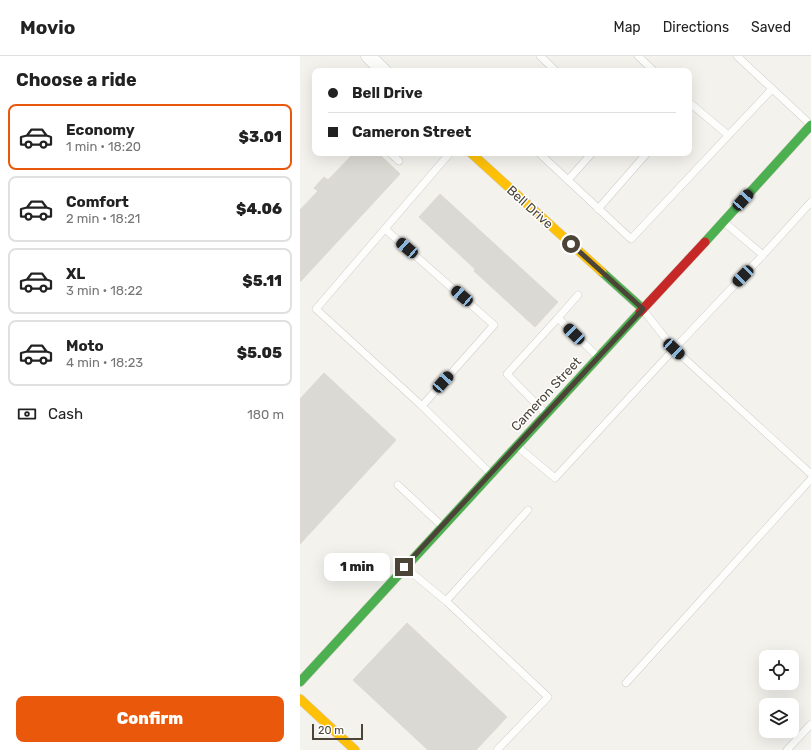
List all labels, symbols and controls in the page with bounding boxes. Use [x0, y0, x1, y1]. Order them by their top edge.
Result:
text: Movio [20, 16, 75, 39]
text: Map [614, 19, 641, 36]
text: Directions [663, 19, 729, 36]
text: Saved [751, 19, 791, 36]
text: Choose a ride [16, 69, 137, 91]
text: Bell Drive [352, 84, 423, 102]
icon: car [18, 119, 54, 155]
text: Economy [66, 121, 135, 139]
text: Cameron Street [352, 123, 471, 141]
text: $3.01 [239, 128, 282, 146]
text: 1 min · 18:20 [66, 139, 141, 154]
street label: Bell Drive [504, 182, 556, 232]
car [731, 187, 755, 213]
icon: car [18, 191, 54, 227]
text: Comfort [66, 193, 129, 211]
text: $4.06 [236, 200, 282, 218]
text: 2 min · 18:21 [66, 211, 140, 226]
route start [562, 235, 580, 253]
car [394, 236, 420, 260]
icon: car [18, 263, 54, 299]
car [730, 263, 756, 289]
text: XL [66, 265, 85, 283]
text: $5.11 [242, 272, 282, 290]
text: 3 min · 18:22 [66, 283, 143, 298]
car [449, 284, 475, 308]
car [561, 321, 587, 347]
icon: car [18, 335, 54, 371]
car [661, 336, 687, 362]
text: Moto [66, 337, 104, 355]
text: $5.05 [237, 344, 282, 362]
street label: Cameron Street [508, 354, 584, 434]
text: 4 min · 18:23 [66, 355, 143, 370]
car [431, 369, 455, 395]
icon: cash [16, 403, 38, 425]
text: Cash [48, 405, 83, 423]
text: 180 m [247, 407, 284, 422]
callout: 1 min [324, 553, 390, 581]
route end [395, 558, 413, 576]
text: 1 min [340, 559, 374, 574]
map controls [759, 650, 799, 738]
button: locate [759, 650, 799, 690]
button: Confirm [16, 696, 284, 742]
button: layers [759, 698, 799, 738]
scale bar [312, 722, 363, 741]
text: 20 m [318, 724, 344, 737]

